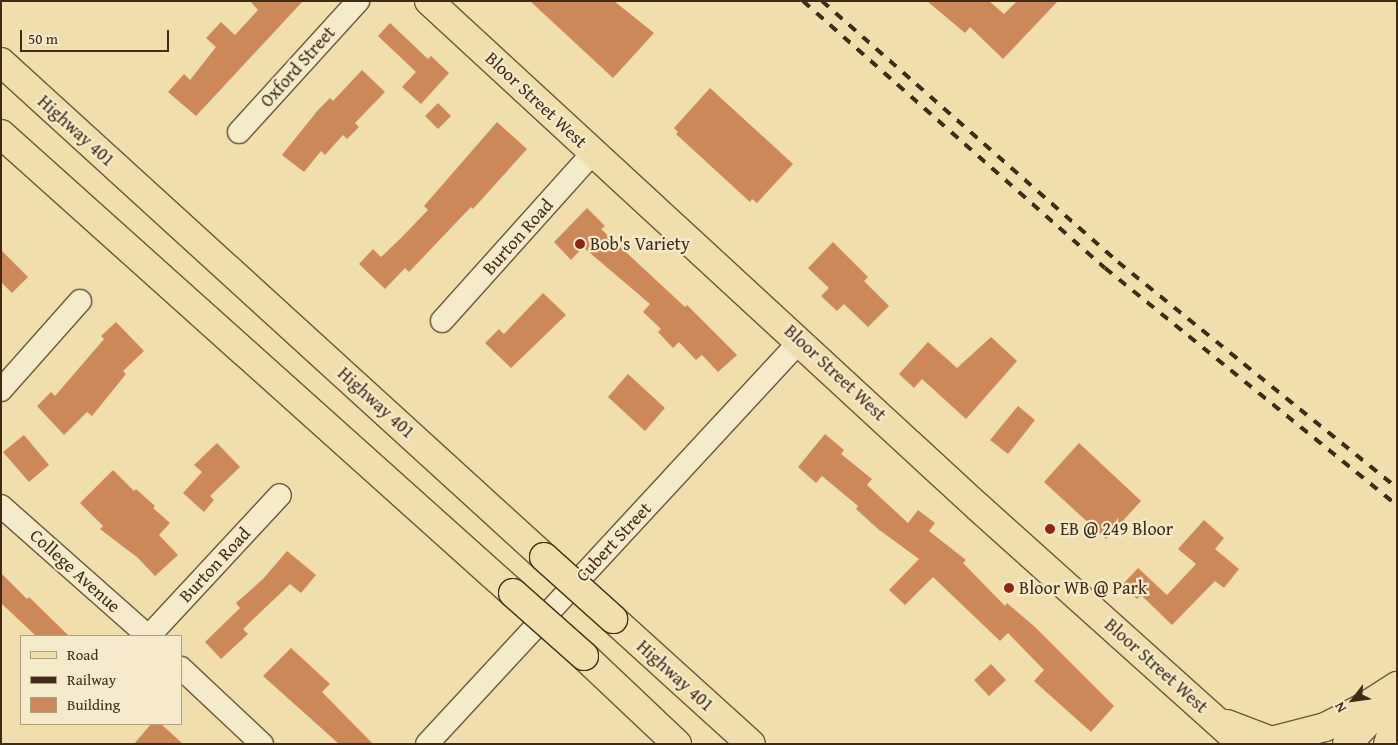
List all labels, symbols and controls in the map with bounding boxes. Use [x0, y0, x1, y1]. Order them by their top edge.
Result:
scale bar [22, 20, 171, 52]
street label: Oxford Street [256, 22, 340, 112]
text: 50 m [28, 28, 58, 49]
street label: Bloor Street West [481, 47, 591, 153]
street label: Highway 401 [33, 91, 119, 171]
street label: Burton Road [478, 195, 558, 279]
place label: Bob's Variety [590, 233, 690, 255]
marker: Bob's Variety [574, 238, 586, 250]
street label: Bloor Street West [780, 320, 890, 426]
street label: Highway 401 [333, 363, 419, 443]
street label: Cubert Street [572, 498, 656, 586]
place label: EB @ 249 Bloor [1060, 518, 1173, 540]
street label: Burton Road [175, 523, 255, 607]
marker: EB @ 249 Bloor [1044, 523, 1056, 535]
street label: College Avenue [25, 525, 125, 617]
place label: Bloor WB @ Park [1019, 577, 1147, 599]
marker: Bloor WB @ Park [1003, 582, 1015, 594]
street label: Bloor Street West [1100, 614, 1212, 718]
legend [20, 635, 182, 725]
street label: Highway 401 [632, 636, 718, 716]
text: Road [67, 644, 98, 665]
text: Railway [67, 669, 116, 690]
north arrow [1328, 675, 1378, 725]
text: Building [67, 694, 120, 715]
text: N [1329, 698, 1351, 717]

